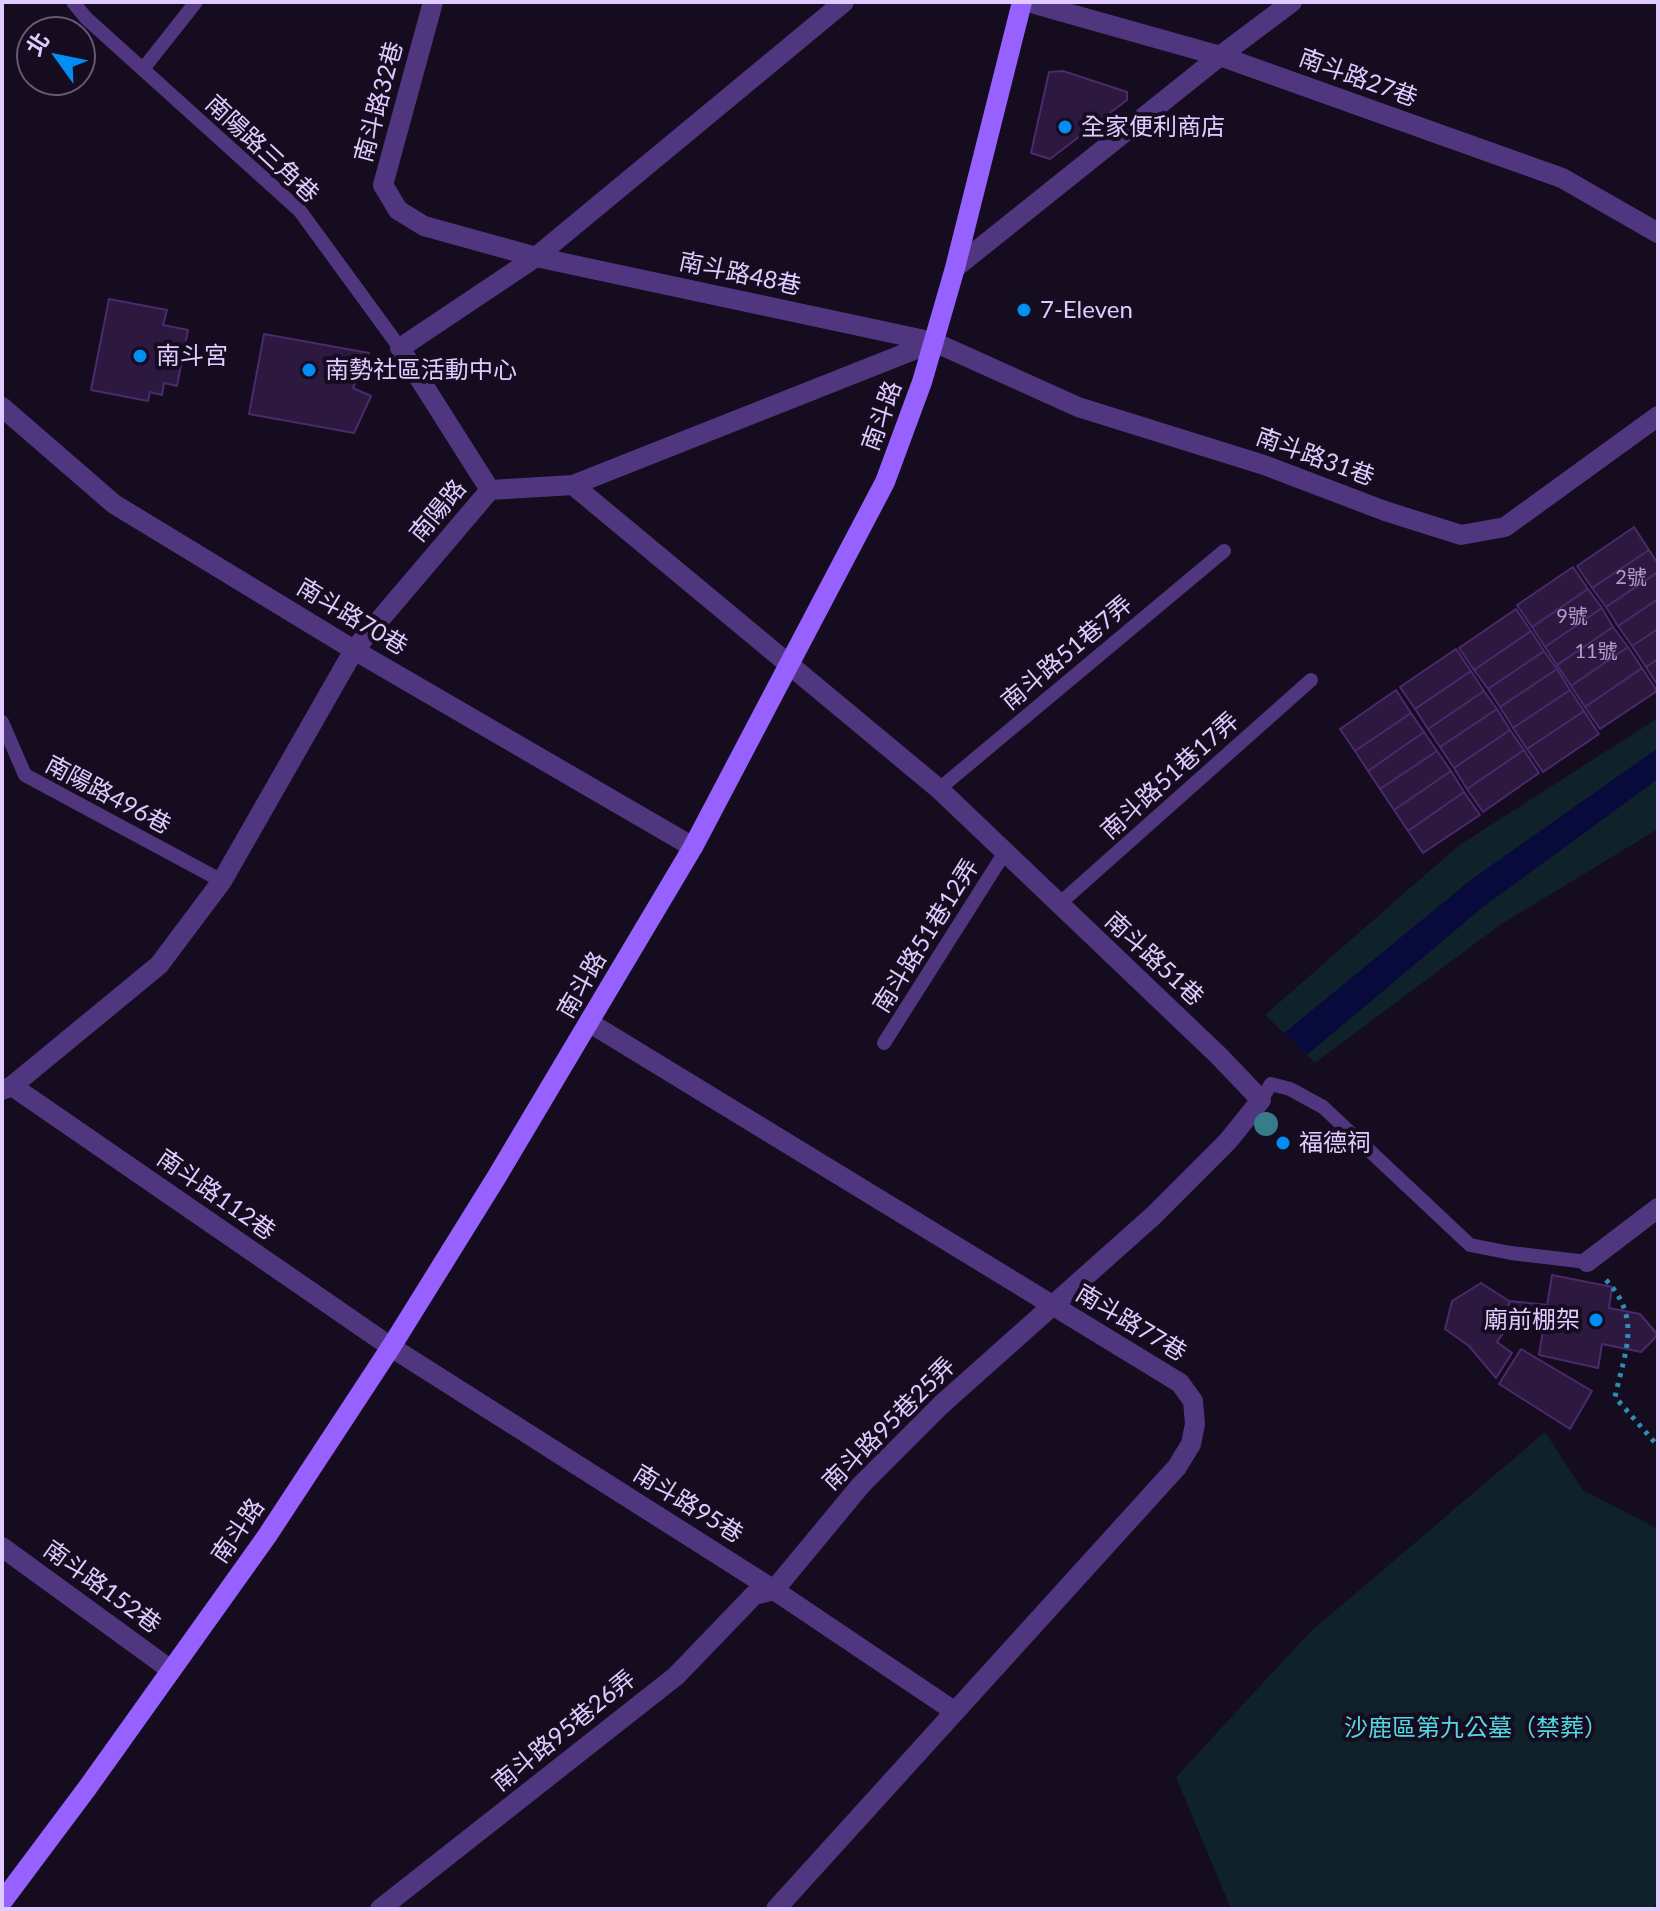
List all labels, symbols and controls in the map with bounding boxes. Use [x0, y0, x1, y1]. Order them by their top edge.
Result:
north arrow [16, 16, 96, 96]
text: 北 [20, 27, 54, 60]
street label: 南斗路32巷 [349, 38, 409, 166]
street label: 南斗路27巷 [1295, 43, 1421, 113]
street label: 南陽路三角巷 [200, 89, 324, 209]
place label: 全家便利商店 [1081, 113, 1225, 141]
marker: 全家便利商店 [1056, 118, 1074, 136]
street label: 南斗路48巷 [676, 247, 804, 301]
place label: 7-Eleven [1040, 296, 1133, 324]
marker: 7-Eleven [1015, 301, 1033, 319]
place label: 南斗宮 [156, 342, 228, 370]
marker: 南斗宮 [131, 347, 149, 365]
place label: 南勢社區活動中心 [325, 356, 517, 384]
marker: 南勢社區活動中心 [300, 361, 318, 379]
street label: 南斗路 [856, 377, 908, 455]
street label: 南斗路31巷 [1252, 422, 1378, 492]
street label: 南陽路 [404, 474, 472, 548]
house number: 2號 [1615, 566, 1647, 590]
street label: 南斗路70巷 [292, 573, 412, 661]
street label: 南斗路51巷7弄 [996, 590, 1138, 716]
house number: 9號 [1556, 605, 1588, 629]
house number: 11號 [1574, 640, 1618, 664]
street label: 南斗路51巷17弄 [1095, 707, 1245, 845]
street label: 南陽路496巷 [40, 750, 176, 840]
street label: 南斗路51巷12弄 [867, 854, 985, 1018]
street label: 南斗路51巷 [1099, 906, 1209, 1012]
street label: 南斗路 [552, 947, 612, 1023]
place label: 福德祠 [1299, 1129, 1371, 1157]
marker: 福德祠 [1274, 1134, 1292, 1152]
street label: 南斗路112巷 [151, 1144, 281, 1246]
street label: 南斗路77巷 [1071, 1279, 1191, 1367]
place label: 廟前棚架 [1484, 1306, 1580, 1334]
marker: 廟前棚架 [1587, 1311, 1605, 1329]
street label: 南斗路95巷25弄 [817, 1352, 961, 1496]
street label: 南斗路95巷 [628, 1459, 748, 1549]
street label: 南斗路 [206, 1493, 270, 1569]
street label: 南斗路152巷 [38, 1535, 166, 1639]
street label: 南斗路95巷26弄 [487, 1665, 641, 1797]
park label: 沙鹿區第九公墓（禁葬） [1344, 1714, 1608, 1742]

